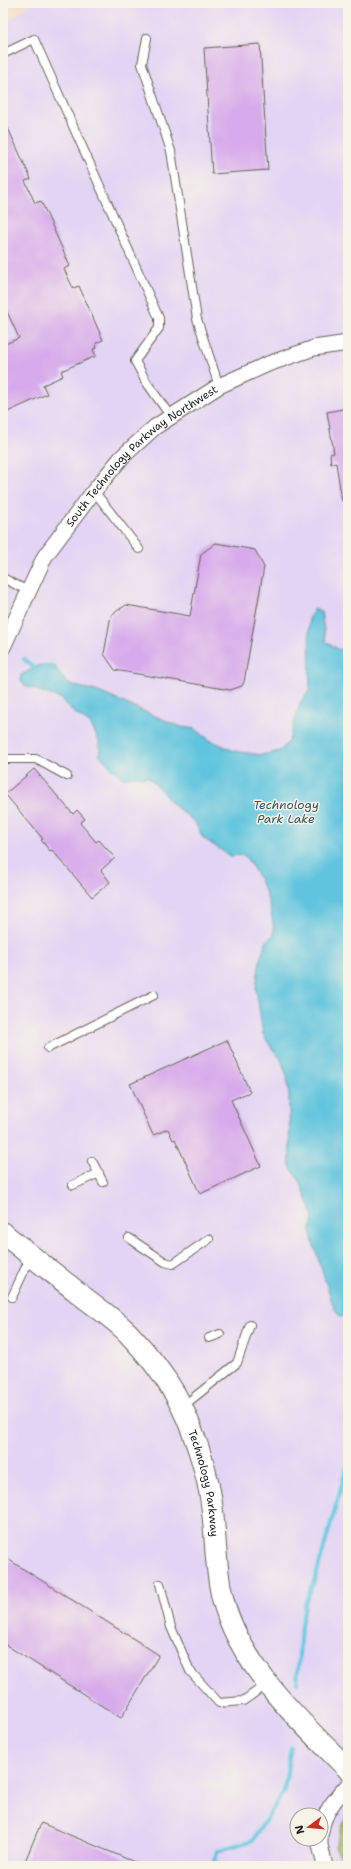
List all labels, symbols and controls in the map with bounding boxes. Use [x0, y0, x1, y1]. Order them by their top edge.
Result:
street label: South Technology Parkway Northwest [63, 382, 221, 530]
water label: Technology Park Lake [253, 797, 319, 827]
street label: Technology Parkway [184, 1428, 222, 1537]
north arrow [289, 1807, 329, 1847]
text: N [291, 1823, 308, 1836]

